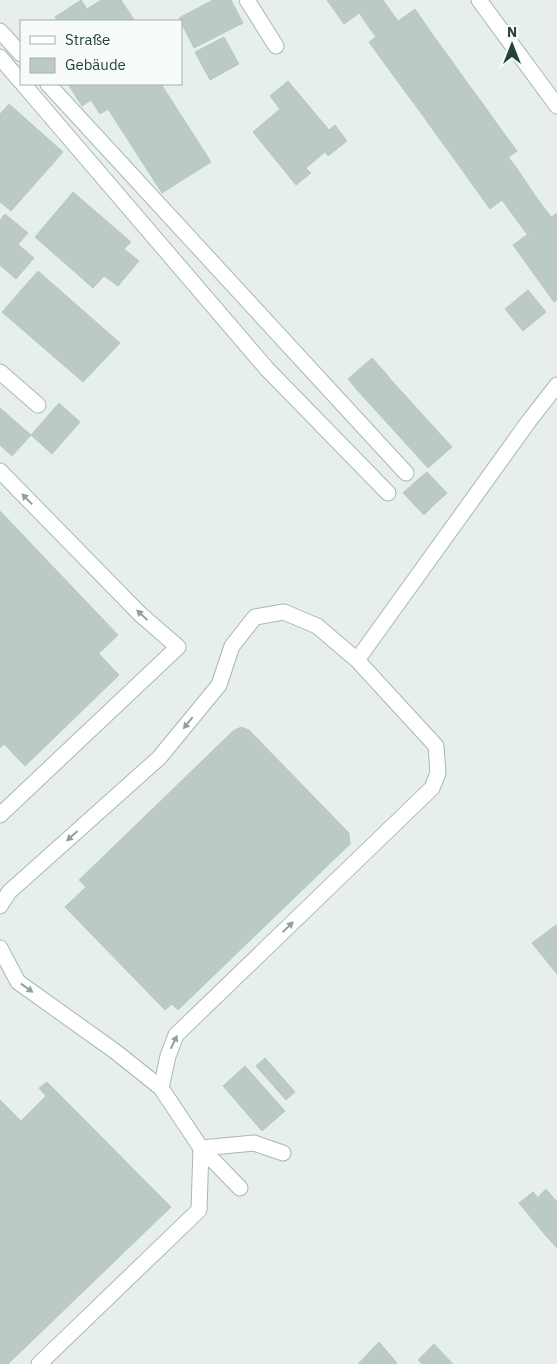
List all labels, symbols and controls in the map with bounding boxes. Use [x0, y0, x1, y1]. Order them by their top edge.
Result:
legend [20, 20, 182, 85]
north arrow [487, 20, 537, 70]
text: N [507, 23, 517, 41]
text: Straße [65, 30, 110, 49]
text: Gebäude [65, 55, 126, 74]
one-way arrow [22, 493, 34, 505]
one-way arrow [136, 609, 148, 621]
one-way arrow [182, 716, 193, 729]
one-way arrow [66, 830, 78, 842]
one-way arrow [282, 921, 294, 933]
one-way arrow [20, 983, 34, 993]
one-way arrow [170, 1035, 178, 1049]

